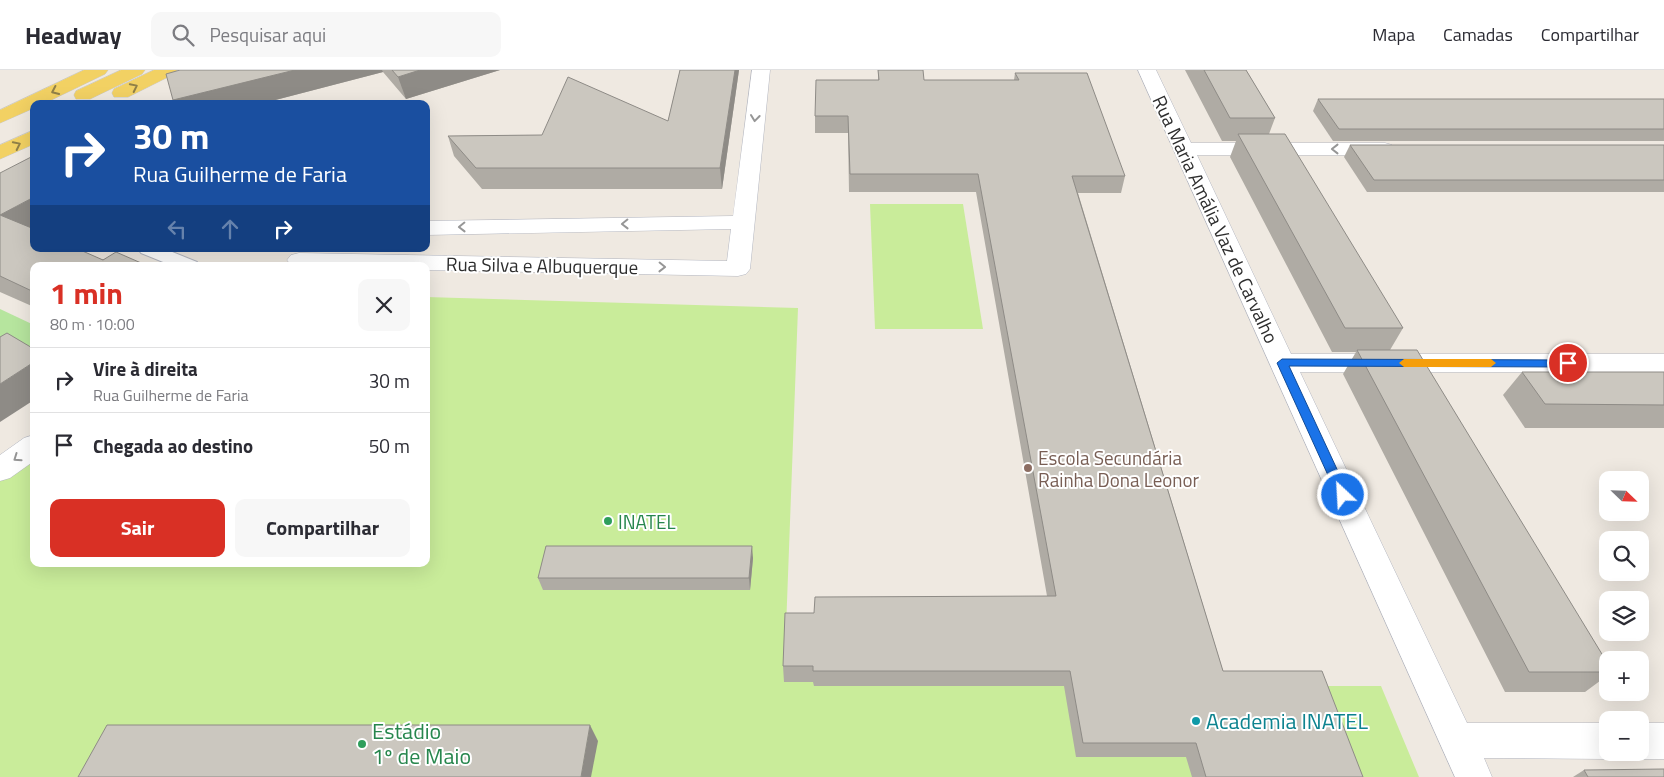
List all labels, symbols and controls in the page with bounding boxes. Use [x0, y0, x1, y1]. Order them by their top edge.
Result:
search box [151, 12, 501, 57]
text: Headway [25, 17, 121, 53]
text: Pesquisar aqui [209, 20, 326, 49]
icon: search [169, 21, 197, 49]
text: Mapa [1372, 21, 1415, 48]
text: Camadas [1443, 21, 1513, 48]
text: Compartilhar [1541, 21, 1639, 48]
one-way arrow [128, 83, 137, 93]
one-way arrow [51, 85, 60, 95]
street label: Rua Maria Amália Vaz de Carvalho [1146, 90, 1286, 348]
text: 30 m [133, 109, 209, 163]
one-way arrow [750, 115, 761, 123]
icon: right [50, 120, 115, 185]
one-way arrow [12, 141, 21, 151]
one-way arrow [1331, 144, 1339, 154]
text: Rua Guilherme de Faria [133, 157, 347, 191]
icon: left [163, 215, 191, 243]
icon: ahead [216, 215, 244, 243]
icon: right [269, 215, 297, 243]
one-way arrow [620, 219, 628, 229]
one-way arrow [458, 222, 466, 233]
street label: Rua Silva e Albuquerque [446, 249, 638, 281]
one-way arrow [658, 262, 666, 272]
text: 1 min [50, 270, 123, 316]
button: close [358, 279, 410, 331]
text: 80 m · 10:00 [50, 312, 135, 336]
pin [1547, 342, 1589, 384]
icon: arrive [1554, 349, 1582, 377]
text: Vire à direita [93, 354, 198, 383]
icon: right [50, 366, 78, 394]
text: 30 m [369, 366, 410, 395]
text: Rua Guilherme de Faria [93, 383, 249, 407]
icon: arrive [50, 431, 78, 459]
text: Chegada ao destino [93, 431, 253, 460]
text: 50 m [369, 431, 410, 460]
place label: Escola Secundária Rainha Dona Leonor [1038, 443, 1200, 494]
one-way arrow [13, 452, 23, 461]
marker: Escola Secundária Rainha Dona Leonor [1022, 462, 1034, 474]
position arrow [1316, 468, 1368, 520]
north arrow [1599, 471, 1649, 521]
map controls [1599, 471, 1649, 761]
button: Sair [50, 499, 225, 557]
button: Compartilhar [235, 499, 410, 557]
place label: INATEL [618, 507, 676, 536]
marker: INATEL [602, 515, 614, 527]
button: search [1599, 531, 1649, 581]
button: layers [1599, 591, 1649, 641]
button: + [1599, 651, 1649, 701]
place label: Academia INATEL [1206, 704, 1369, 738]
button: − [1599, 711, 1649, 761]
place label: Estádio 1º de Maio [372, 714, 471, 773]
marker: Academia INATEL [1190, 715, 1202, 727]
marker: Estádio 1º de Maio [356, 738, 368, 750]

